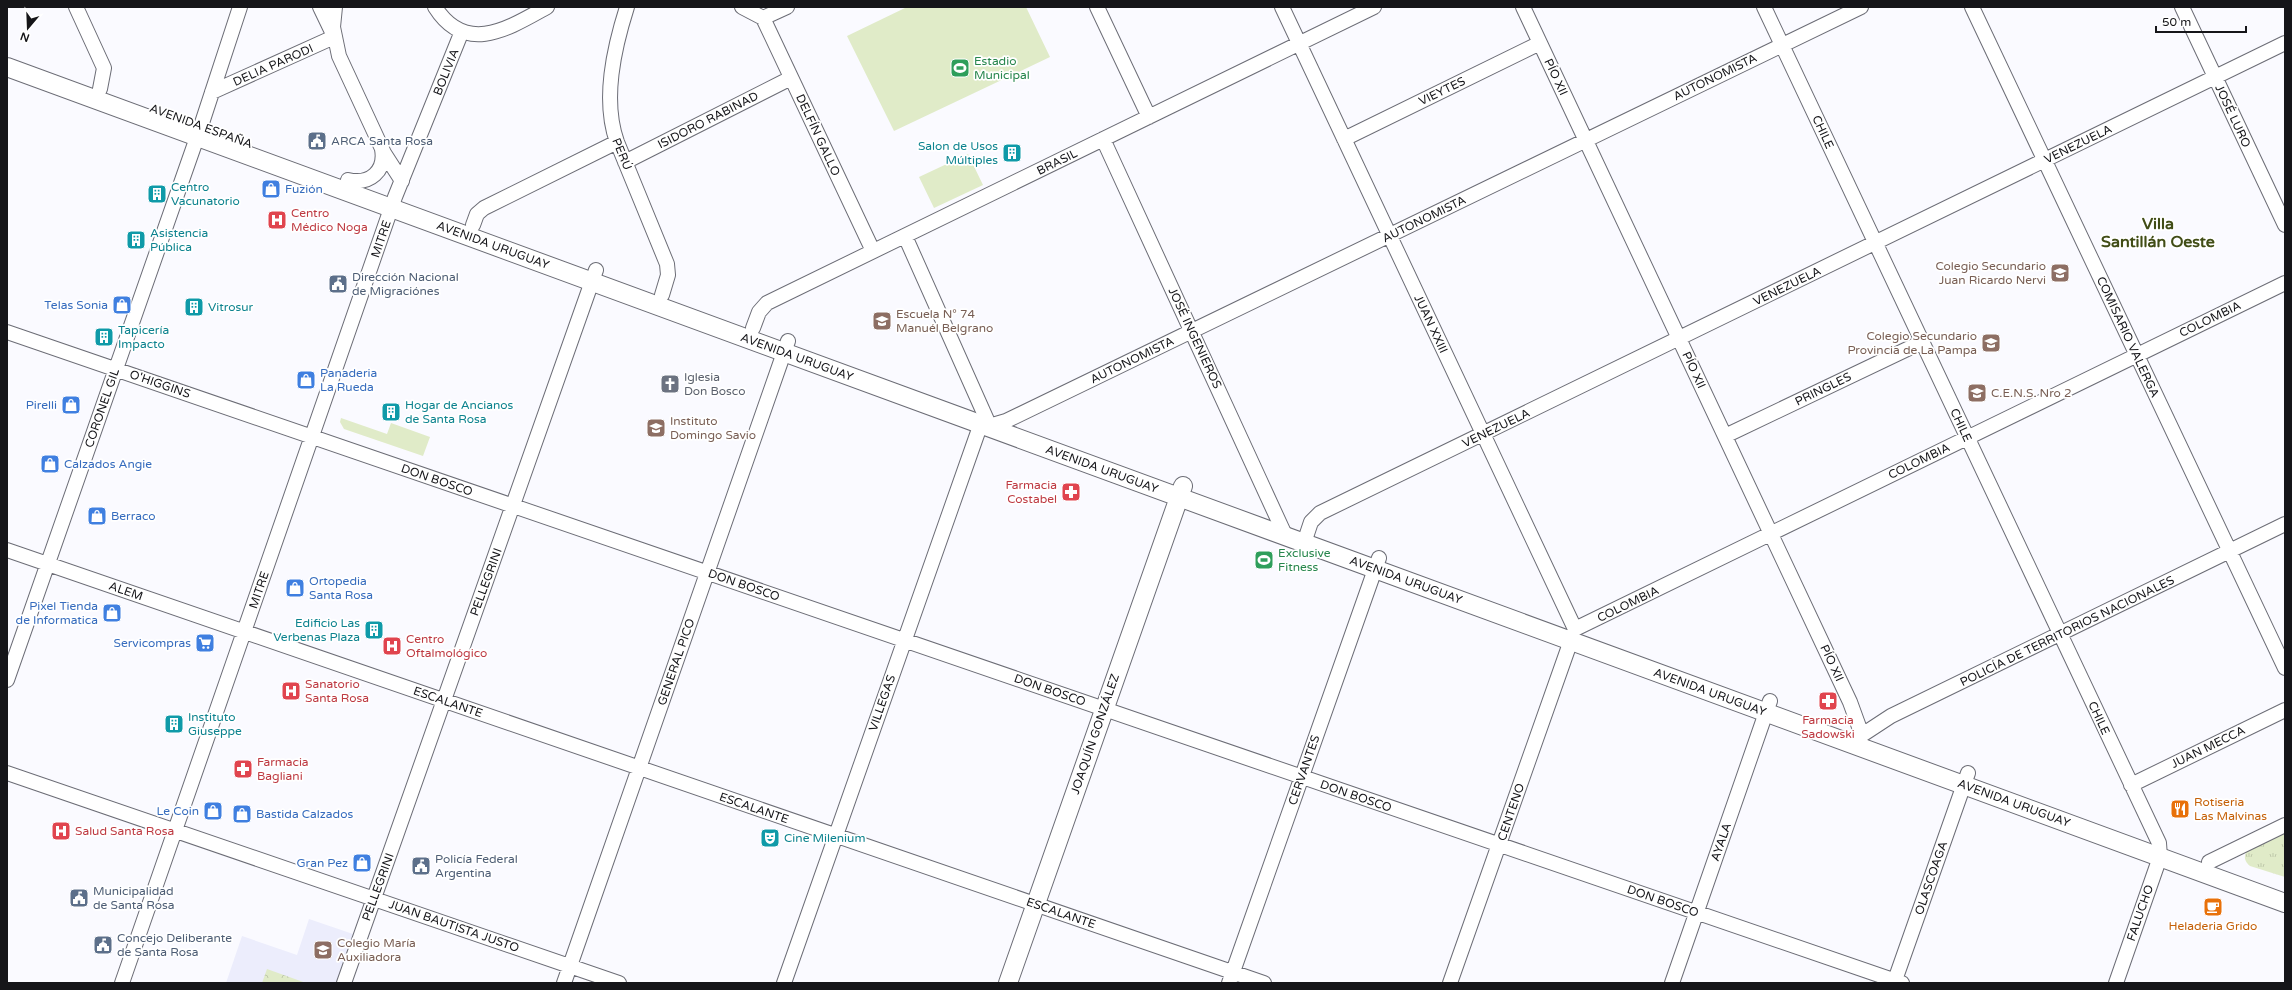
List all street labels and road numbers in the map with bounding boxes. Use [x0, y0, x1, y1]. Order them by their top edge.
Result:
street label: DELIA PARODI [231, 41, 315, 89]
street label: BOLIVIA [430, 47, 462, 97]
street label: AUTONOMISTA [1671, 51, 1759, 103]
street label: PÍO XII [1541, 56, 1571, 98]
street label: VIEYTES [1416, 74, 1468, 108]
street label: JOSÉ LURO [2212, 82, 2254, 150]
street label: ISIDORO RABINAD [655, 89, 761, 151]
street label: DELFÍN GALLO [793, 92, 843, 178]
street label: AVENIDA ESPAÑA [148, 101, 254, 151]
street label: CHILE [1809, 113, 1837, 151]
street label: VENEZUELA [2042, 122, 2114, 166]
street label: PERÚ [609, 136, 635, 172]
street label: BRASIL [1034, 146, 1080, 178]
street label: AUTONOMISTA [1380, 193, 1468, 245]
street label: MITRE [368, 218, 394, 259]
street label: AVENIDA URUGUAY [435, 218, 552, 272]
street label: VENEZUELA [1751, 264, 1823, 308]
street label: COMISARIO VALERGA [2094, 274, 2162, 400]
street label: JOSÉ INGENIEROS [1165, 285, 1225, 391]
street label: JUAN XXIII [1411, 293, 1451, 355]
street label: COLOMBIA [2177, 298, 2243, 340]
street label: AVENIDA URUGUAY [739, 330, 856, 384]
street label: AUTONOMISTA [1088, 334, 1176, 386]
street label: PÍO XII [1679, 349, 1709, 391]
street label: CORONEL GIL [82, 366, 122, 449]
street label: O'HIGGINS [128, 367, 192, 401]
street label: PRINGLES [1793, 369, 1853, 409]
street label: VENEZUELA [1460, 406, 1532, 450]
street label: CHILE [1947, 406, 1975, 444]
street label: COLOMBIA [1886, 440, 1952, 482]
street label: AVENIDA URUGUAY [1044, 442, 1161, 496]
street label: DON BOSCO [399, 461, 475, 499]
street label: PELLEGRINI [467, 546, 505, 618]
street label: AVENIDA URUGUAY [1348, 553, 1465, 607]
street label: DON BOSCO [706, 566, 782, 604]
street label: MITRE [246, 569, 272, 610]
street label: POLICÍA DE TERRITORIOS NACIONALES [1958, 573, 2176, 689]
street label: ALEM [107, 579, 145, 603]
street label: COLOMBIA [1595, 583, 1661, 625]
street label: GENERAL PICO [655, 617, 697, 707]
street label: PÍO XII [1817, 642, 1847, 684]
street label: AVENIDA URUGUAY [1652, 665, 1769, 719]
street label: DON BOSCO [1012, 671, 1088, 709]
street label: JOAQUÍN GONZÁLEZ [1068, 672, 1122, 796]
street label: VILLEGAS [866, 673, 898, 733]
street label: ESCALANTE [411, 684, 485, 721]
street label: CHILE [2085, 699, 2113, 737]
street label: JUAN MECCA [2169, 723, 2247, 771]
street label: CERVANTES [1285, 733, 1323, 807]
street label: AVENIDA URUGUAY [1956, 776, 2073, 830]
street label: DON BOSCO [1318, 777, 1394, 815]
street label: CENTENO [1495, 781, 1527, 843]
street label: ESCALANTE [717, 790, 791, 827]
street label: AYALA [1708, 821, 1734, 863]
street label: OLASCOAGA [1912, 839, 1950, 917]
street label: PELLEGRINI [359, 851, 397, 923]
street label: DON BOSCO [1625, 882, 1701, 920]
street label: FALUCHO [2124, 883, 2156, 943]
street label: ESCALANTE [1024, 895, 1098, 932]
street label: JUAN BAUTISTA JUSTO [387, 897, 521, 955]

